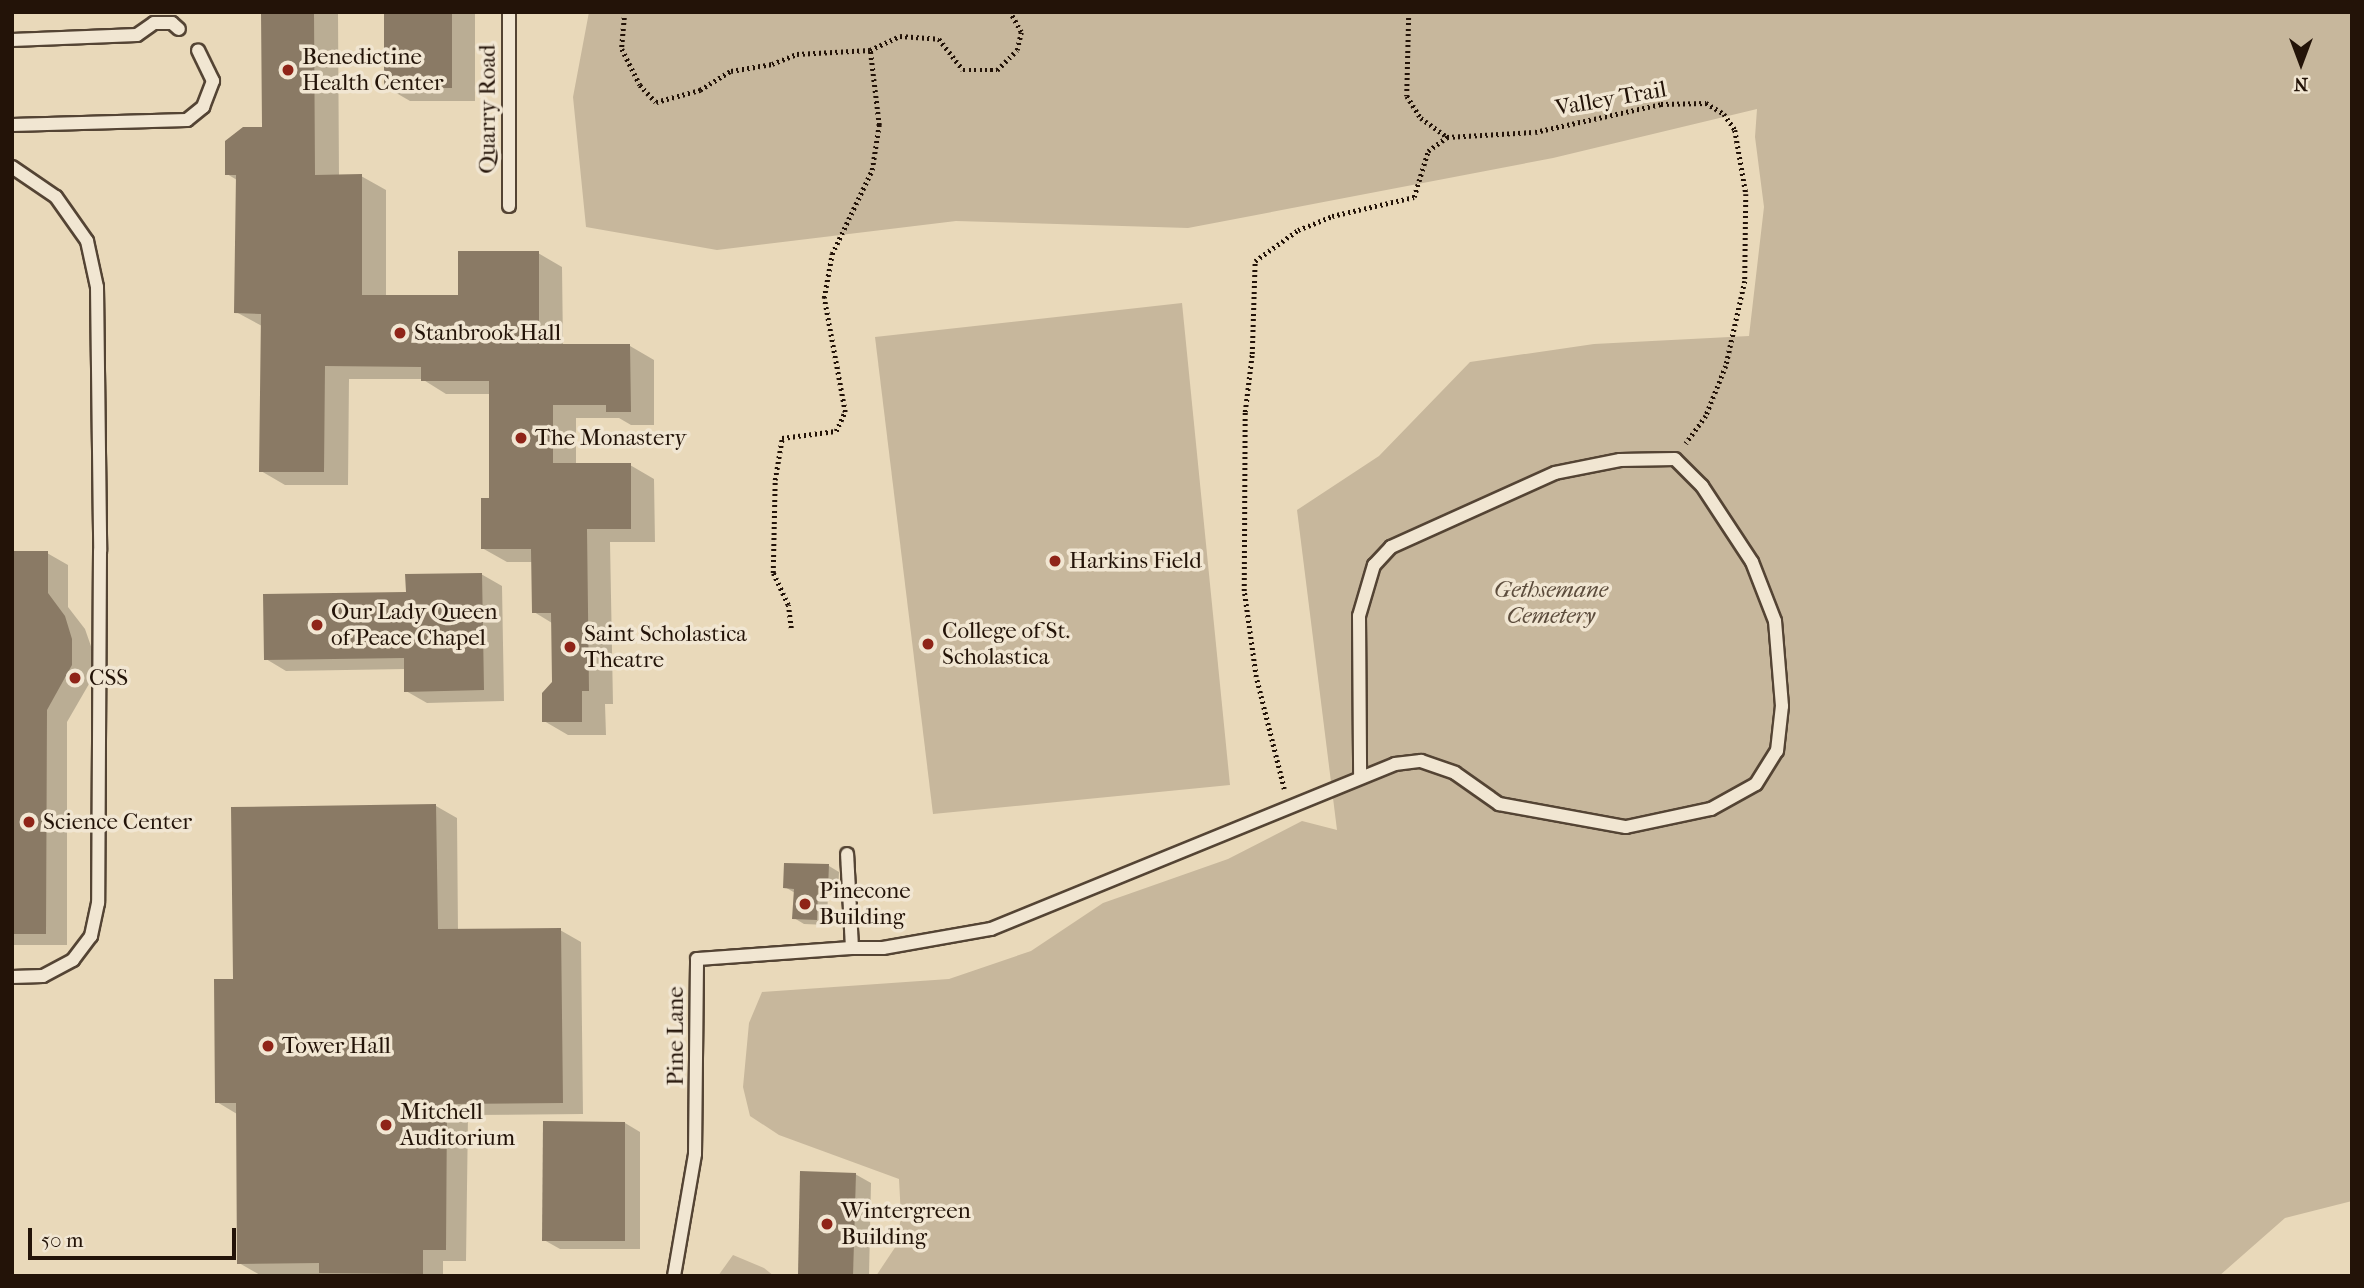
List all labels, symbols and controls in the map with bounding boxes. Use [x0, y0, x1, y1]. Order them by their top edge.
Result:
north arrow [2266, 28, 2336, 98]
place label: Benedictine Health Center [302, 43, 444, 97]
street label: Quarry Road [474, 44, 502, 174]
marker: Benedictine Health Center [280, 62, 296, 78]
text: N [2294, 73, 2308, 95]
street label: Valley Trail [1553, 76, 1669, 122]
place label: Stanbrook Hall [414, 319, 561, 347]
marker: Stanbrook Hall [392, 325, 408, 341]
place label: The Monastery [535, 424, 686, 452]
marker: The Monastery [513, 430, 529, 446]
place label: Harkins Field [1069, 547, 1202, 575]
marker: Harkins Field [1047, 553, 1063, 569]
park label: Gethsemane Cemetery [1494, 576, 1608, 630]
place label: Our Lady Queen of Peace Chapel [331, 598, 498, 652]
marker: Our Lady Queen of Peace Chapel [309, 617, 325, 633]
place label: College of St. Scholastica [942, 617, 1070, 671]
place label: Saint Scholastica Theatre [584, 620, 747, 674]
marker: College of St. Scholastica [920, 636, 936, 652]
marker: Saint Scholastica Theatre [562, 639, 578, 655]
place label: CSS [89, 664, 128, 692]
marker: CSS [67, 670, 83, 686]
place label: Science Center [43, 808, 192, 836]
marker: Science Center [21, 814, 37, 830]
place label: Pinecone Building [819, 877, 911, 931]
marker: Pinecone Building [797, 896, 813, 912]
street label: Pine Lane [662, 986, 690, 1086]
place label: Tower Hall [282, 1032, 391, 1060]
marker: Tower Hall [260, 1038, 276, 1054]
place label: Mitchell Auditorium [400, 1098, 515, 1152]
marker: Mitchell Auditorium [378, 1117, 394, 1133]
place label: Wintergreen Building [841, 1197, 971, 1251]
scale bar [32, 1214, 240, 1258]
marker: Wintergreen Building [819, 1216, 835, 1232]
text: 50 m [41, 1228, 84, 1252]

